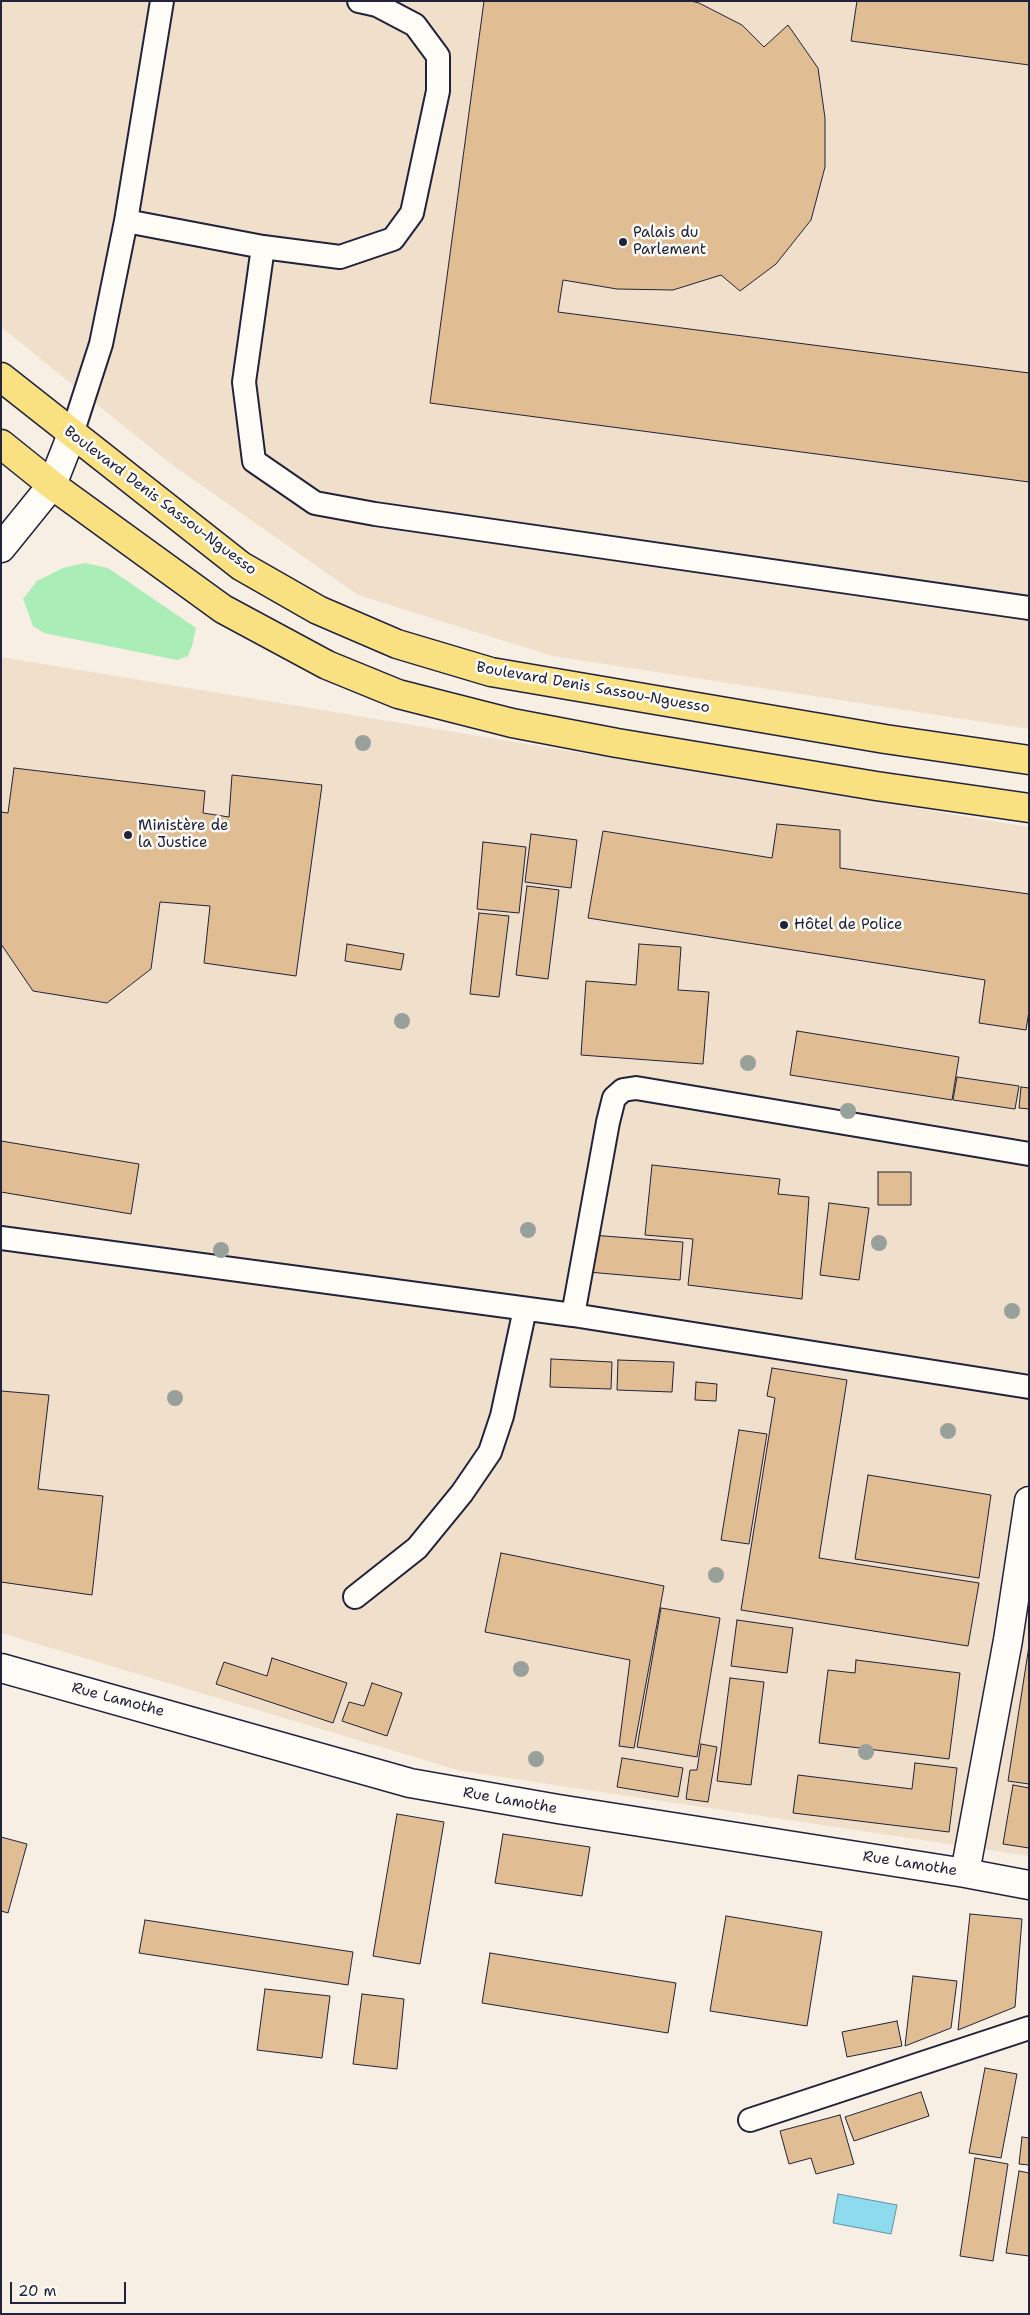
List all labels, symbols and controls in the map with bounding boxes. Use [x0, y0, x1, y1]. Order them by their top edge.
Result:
place label: Palais du Parlement [633, 224, 706, 259]
marker: Palais du Parlement [617, 236, 629, 248]
street label: Boulevard Denis Sassou-Nguesso [60, 423, 260, 579]
street label: Boulevard Denis Sassou-Nguesso [475, 659, 711, 717]
place label: Ministère de la Justice [138, 817, 229, 852]
marker: Ministère de la Justice [122, 829, 134, 841]
place label: Hôtel de Police [794, 916, 903, 934]
marker: Hôtel de Police [778, 919, 790, 931]
street label: Rue Lamothe [70, 1679, 166, 1721]
street label: Rue Lamothe [461, 1784, 559, 1818]
street label: Rue Lamothe [862, 1848, 958, 1880]
scale bar [12, 2272, 129, 2304]
text: 20 m [18, 2281, 57, 2301]

